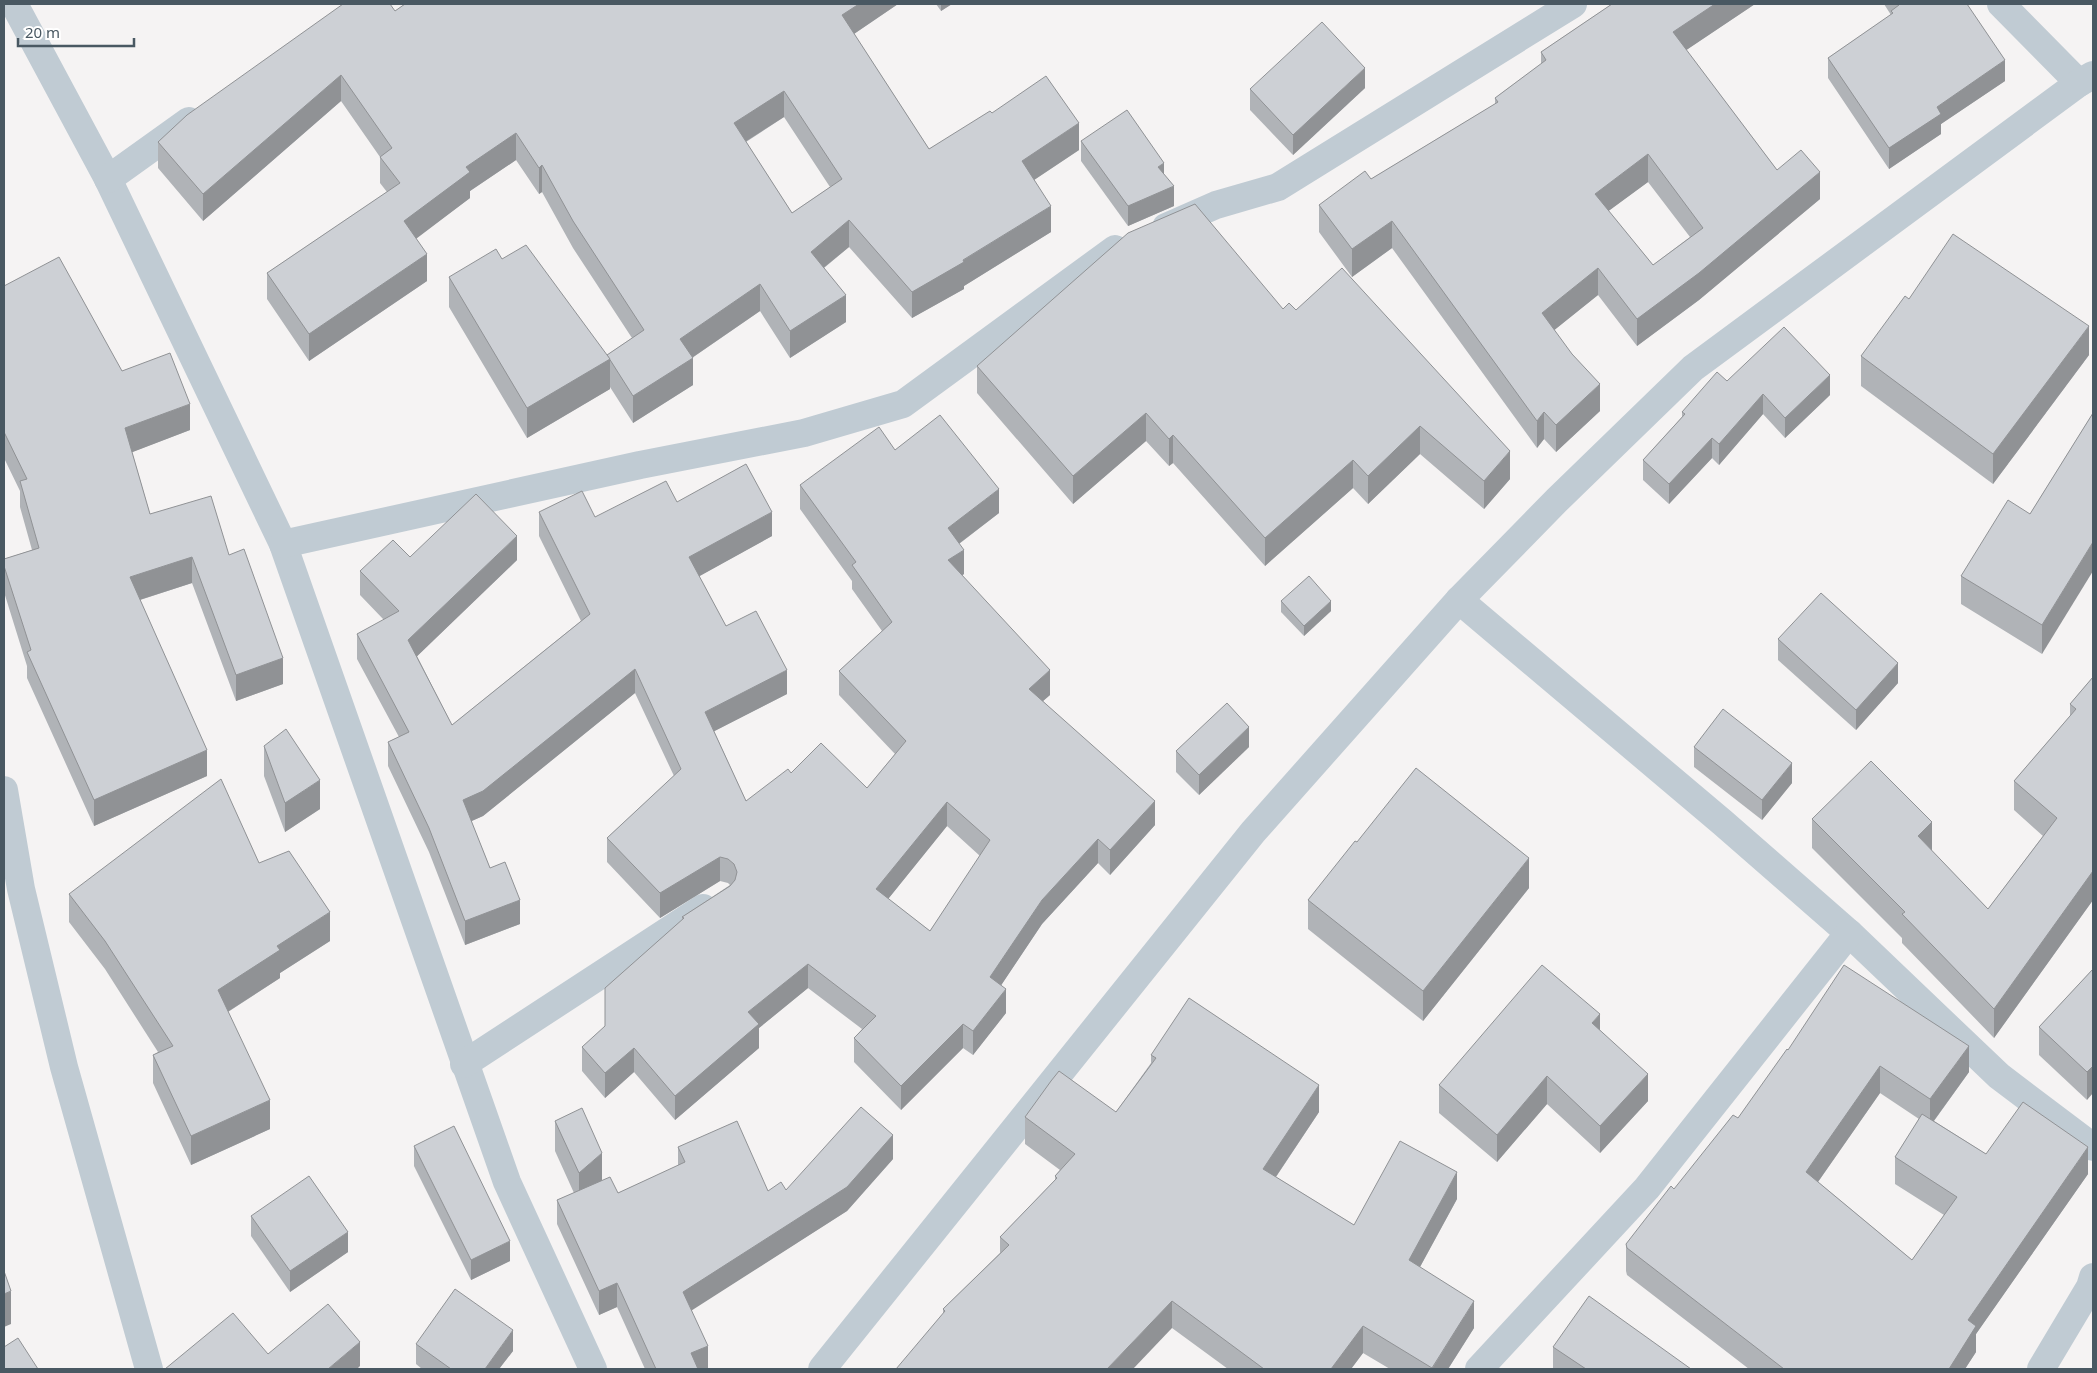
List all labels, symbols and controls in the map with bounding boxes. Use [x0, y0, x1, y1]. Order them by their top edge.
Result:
scale bar [18, 15, 134, 47]
text: 20 m [25, 22, 60, 42]

